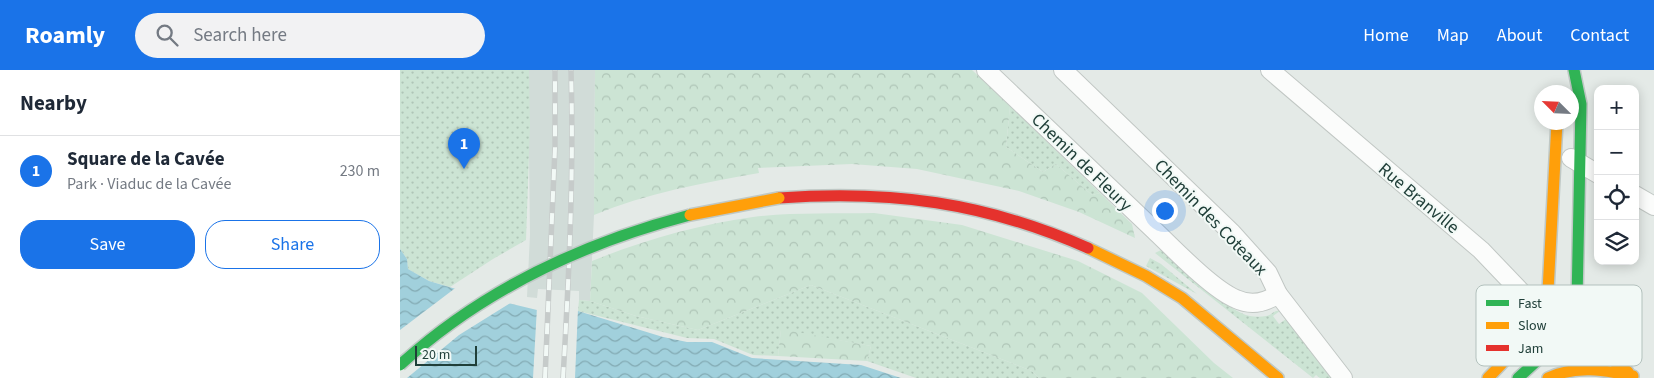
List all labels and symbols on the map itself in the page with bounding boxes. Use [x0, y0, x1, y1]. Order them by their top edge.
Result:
north arrow [1534, 85, 1579, 130]
street label: Chemin de Fleury [1026, 108, 1138, 217]
pin: 1 [448, 128, 480, 169]
street label: Chemin des Coteaux [1149, 154, 1273, 281]
street label: Rue Branville [1373, 157, 1465, 240]
your location [1152, 198, 1178, 224]
legend [1476, 285, 1642, 366]
text: Fast [1518, 294, 1542, 314]
text: Slow [1518, 316, 1547, 336]
text: Jam [1518, 339, 1543, 359]
scale bar [415, 343, 478, 366]

